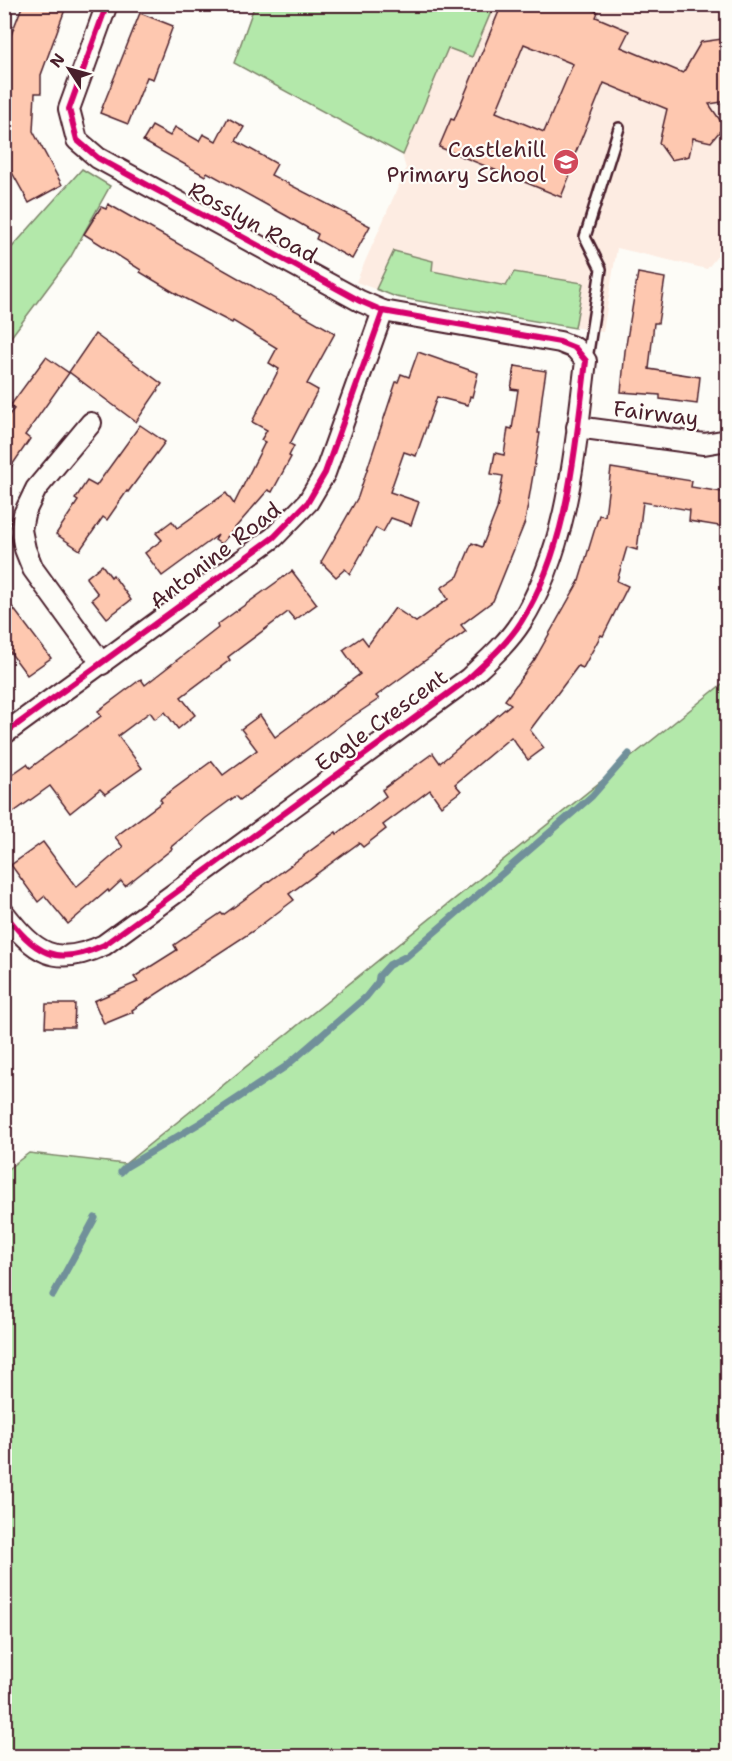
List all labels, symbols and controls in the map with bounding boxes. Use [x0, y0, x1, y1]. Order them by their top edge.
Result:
north arrow [39, 39, 99, 99]
text: N [45, 49, 69, 72]
place label: Castlehill Primary School [387, 135, 546, 189]
school or university icon: Castlehill Primary School [551, 147, 581, 177]
street label: Rosslyn Road [183, 175, 323, 270]
street label: Fairway [612, 394, 700, 433]
street label: Antonine Road [144, 495, 287, 616]
street label: Eagle Crescent [309, 663, 453, 778]

